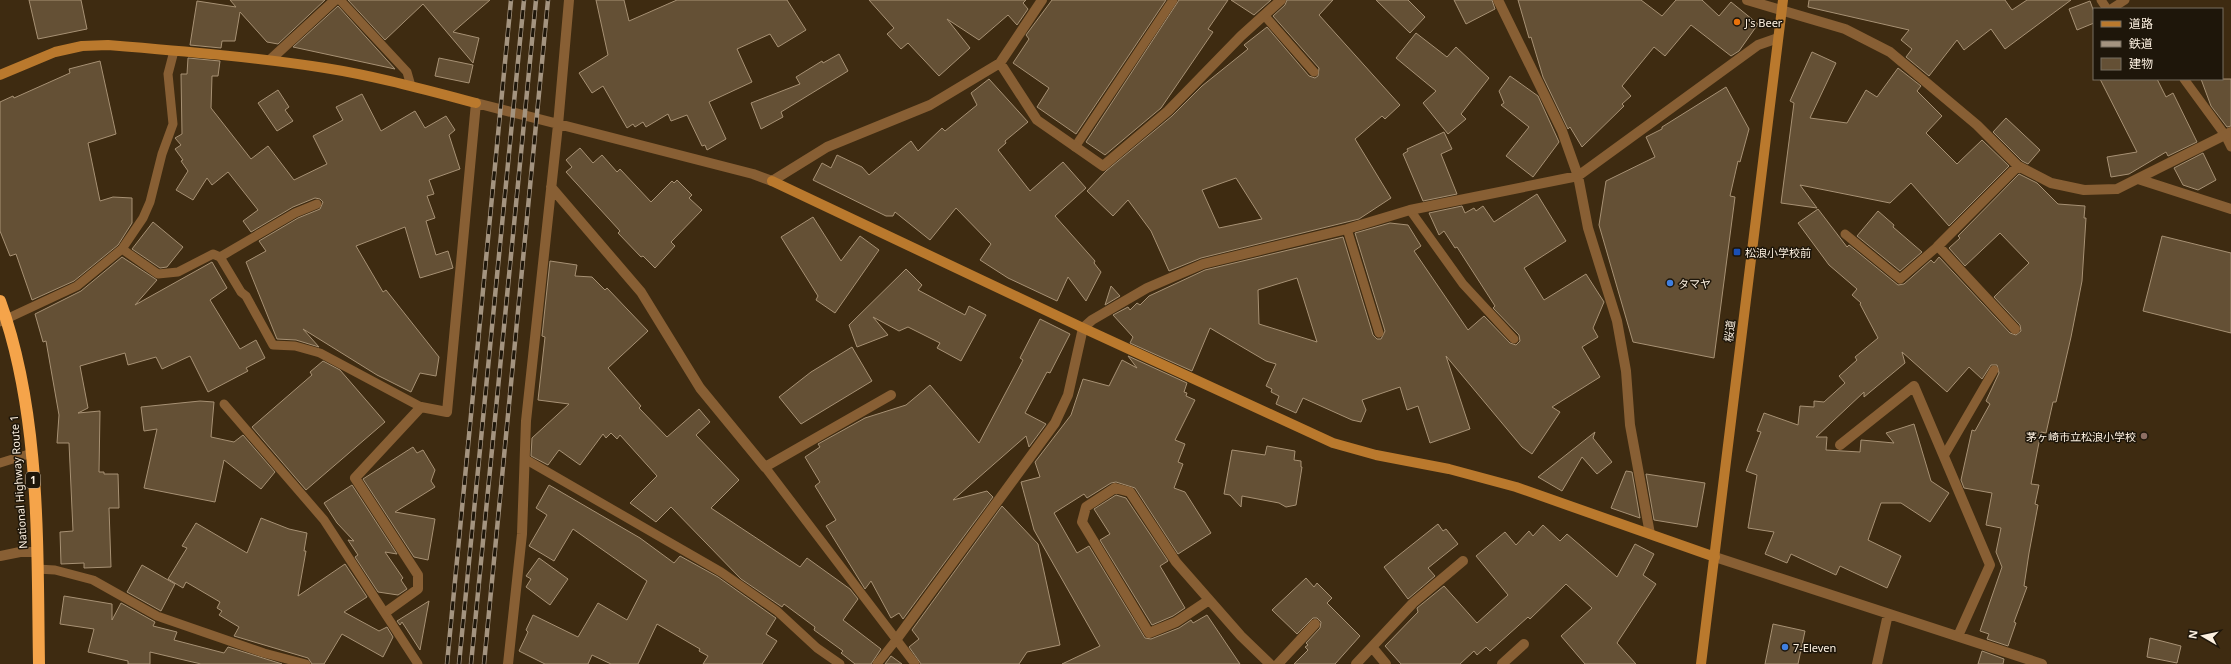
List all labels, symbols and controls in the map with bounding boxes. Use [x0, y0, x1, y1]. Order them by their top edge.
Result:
legend [2093, 8, 2223, 80]
place label: J's Beer [1744, 15, 1783, 30]
text: 道路 [2129, 15, 2153, 32]
marker: J's Beer [1732, 17, 1742, 27]
text: 鉄道 [2129, 35, 2153, 52]
text: 建物 [2129, 55, 2153, 72]
place label: 松浪小学校前 [1745, 245, 1811, 260]
marker: 松浪小学校前 [1732, 247, 1742, 257]
place label: タマヤ [1678, 276, 1711, 291]
marker: タマヤ [1665, 278, 1675, 288]
street label: 桜道 [1720, 319, 1738, 343]
street label: National Highway Route 1 [6, 415, 30, 549]
place label: 茅ヶ崎市立松浪小学校 [2026, 429, 2136, 444]
marker: 茅ヶ崎市立松浪小学校 [2139, 431, 2149, 441]
road number: 1 [26, 472, 40, 488]
north arrow [2183, 616, 2223, 656]
text: N [2185, 629, 2201, 640]
place label: 7-Eleven [1793, 640, 1836, 655]
marker: 7-Eleven [1780, 642, 1790, 652]

